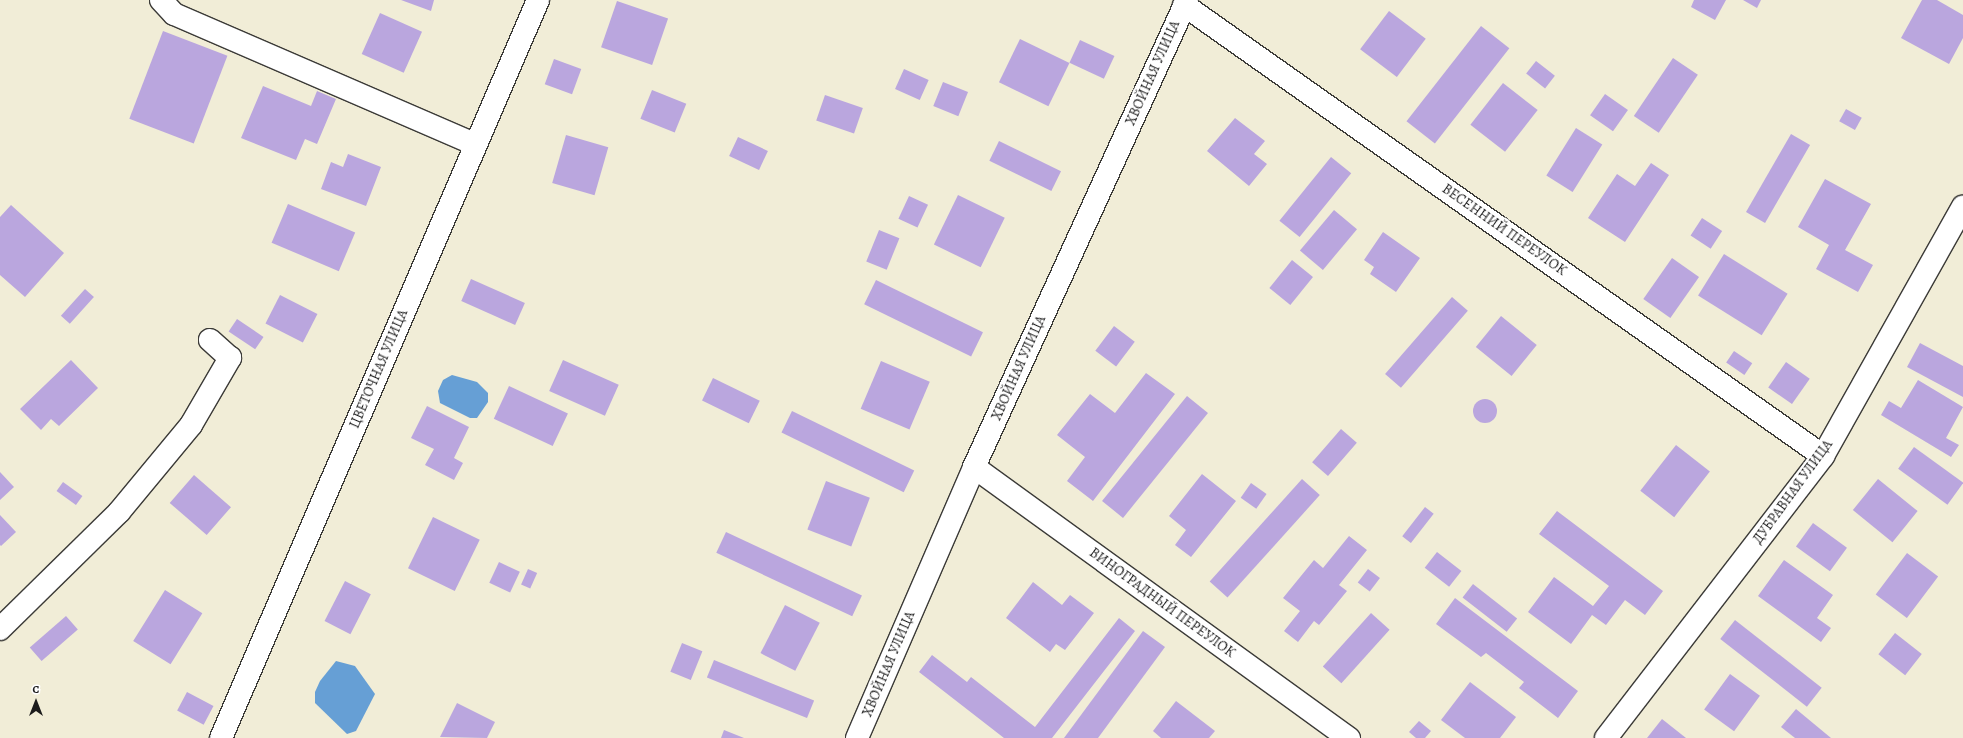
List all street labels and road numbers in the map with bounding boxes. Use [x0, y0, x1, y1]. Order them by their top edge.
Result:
street label: ХВОЙНАЯ УЛИЦА [1122, 18, 1184, 128]
street label: ВЕСЕННИЙ ПЕРЕУЛОК [1439, 181, 1569, 279]
street label: ЦВЕТОЧНАЯ УЛИЦА [346, 307, 412, 431]
street label: ХВОЙНАЯ УЛИЦА [988, 313, 1050, 423]
street label: ДУБРАВНАЯ УЛИЦА [1750, 437, 1836, 547]
street label: ВИНОГРАДНЫЙ ПЕРЕУЛОК [1086, 544, 1238, 662]
street label: ХВОЙНАЯ УЛИЦА [859, 609, 919, 719]

